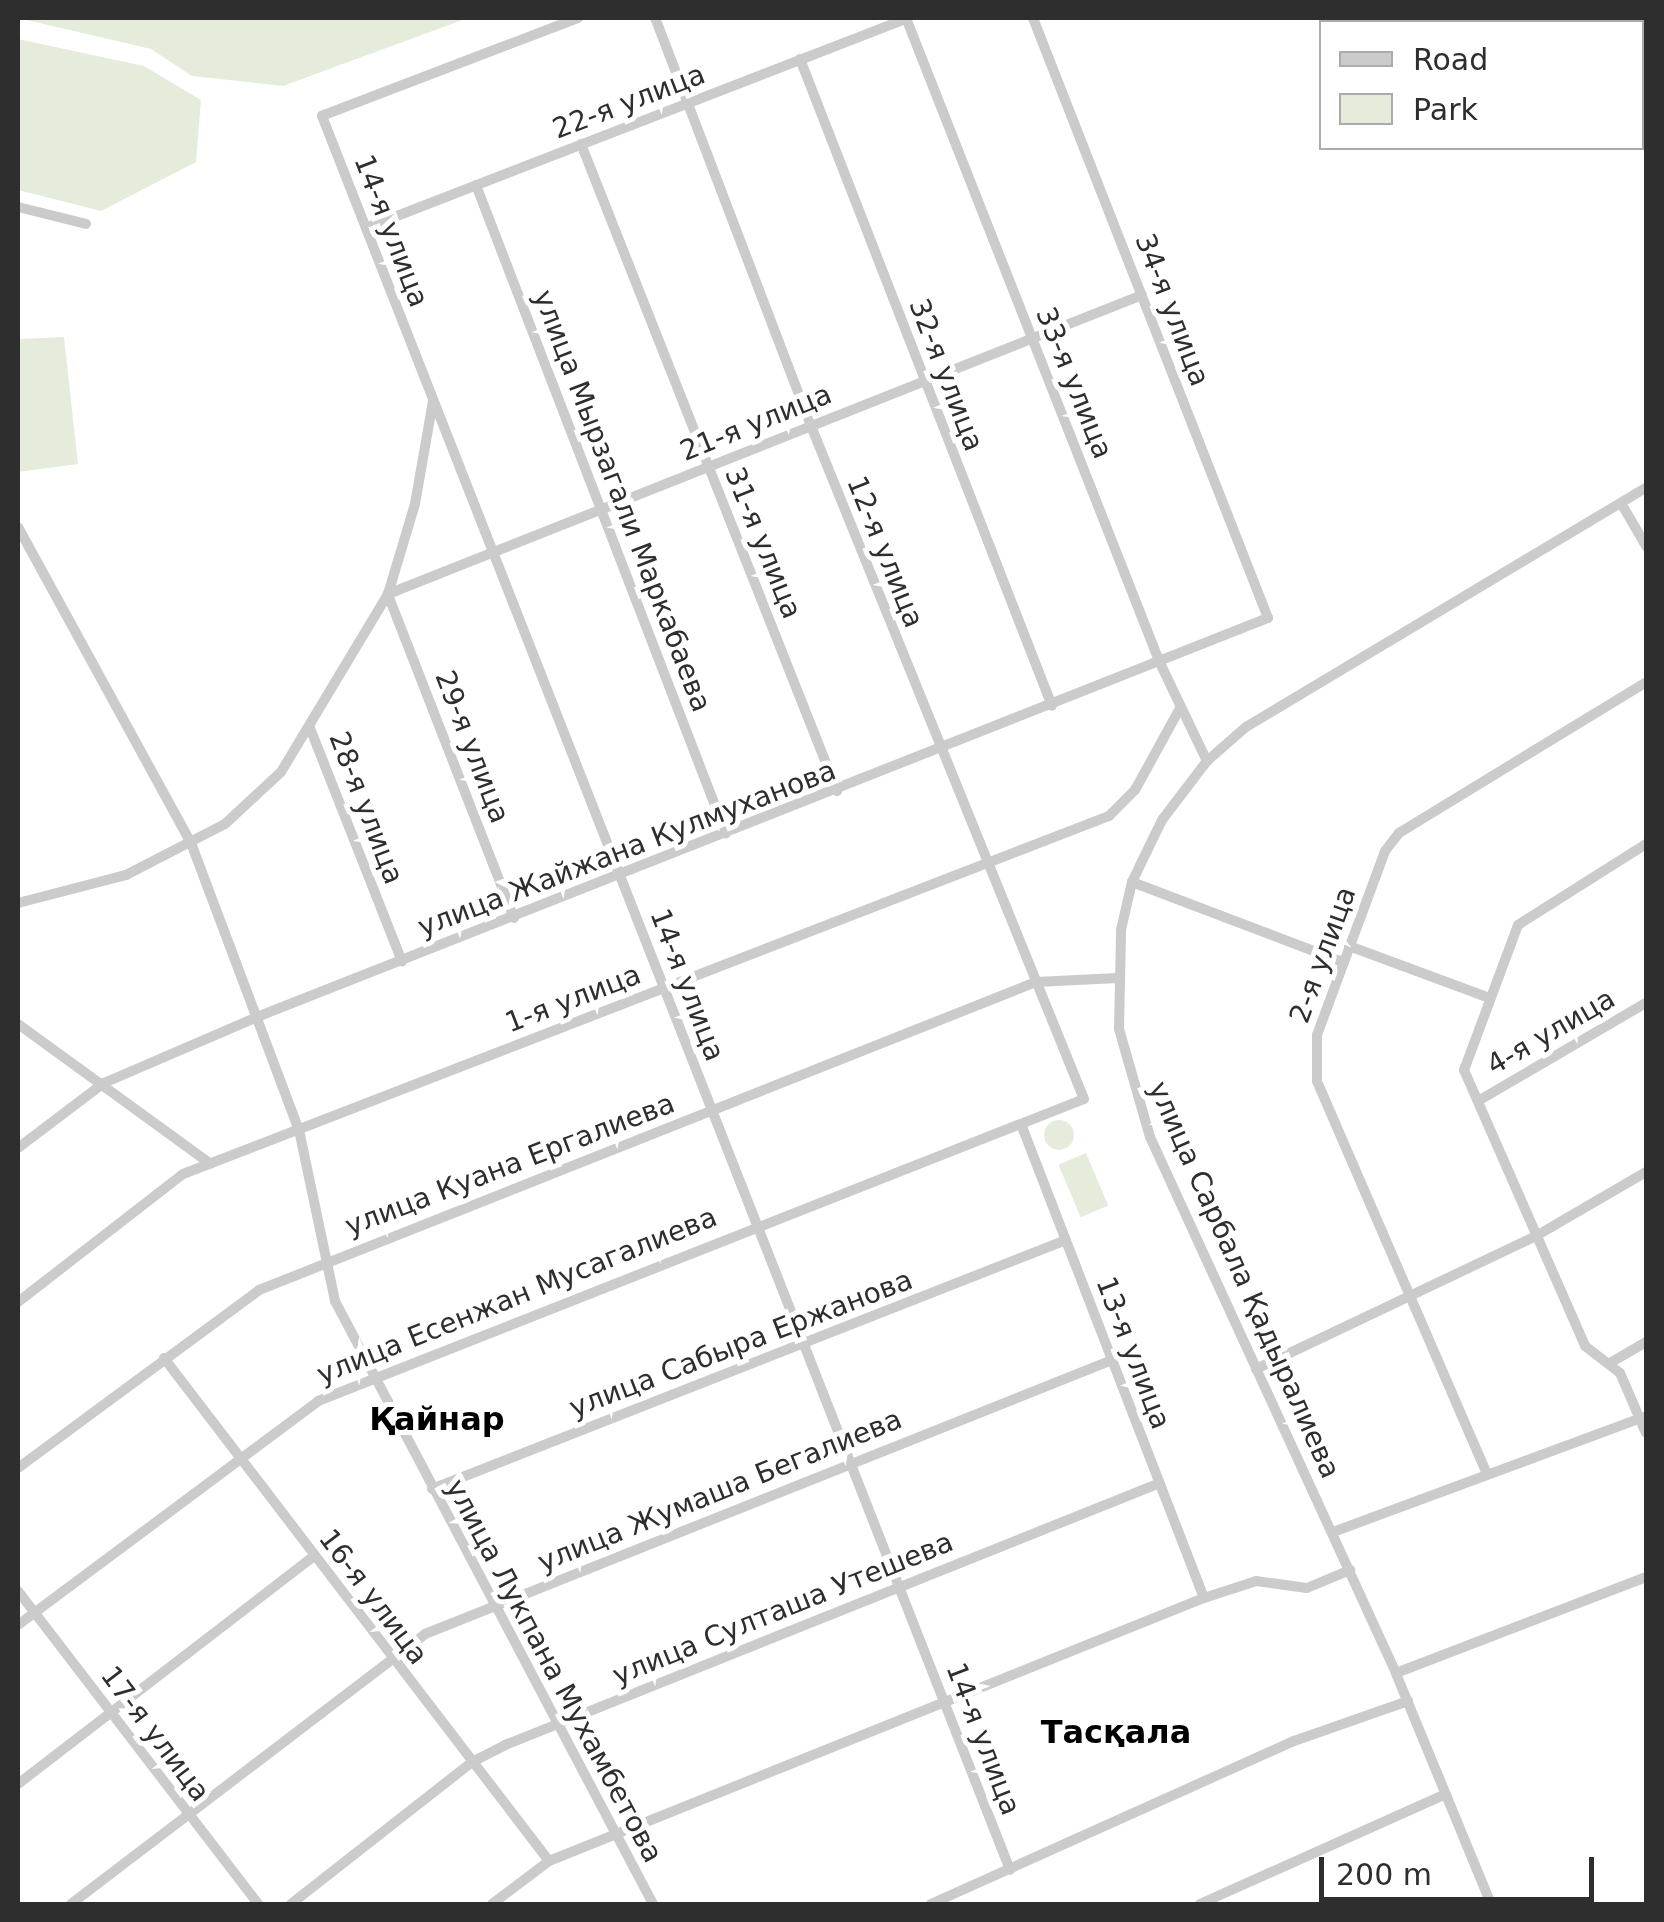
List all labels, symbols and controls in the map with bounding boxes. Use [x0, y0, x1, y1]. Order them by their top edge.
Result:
legend [1319, 20, 1644, 150]
text: Road [1413, 42, 1488, 77]
street label: 22-я улица [548, 58, 710, 146]
text: Park [1413, 92, 1478, 127]
street label: 14-я улица [347, 150, 435, 312]
street label: 34-я улица [1128, 229, 1216, 391]
street label: улица Мырзагали Маркабаева [526, 285, 718, 717]
street label: 32-я улица [902, 294, 990, 456]
street label: 33-я улица [1028, 302, 1120, 464]
street label: 21-я улица [675, 377, 837, 469]
street label: 31-я улица [717, 462, 809, 624]
street label: 12-я улица [839, 471, 931, 633]
street label: 29-я улица [428, 666, 516, 828]
street label: 28-я улица [322, 727, 410, 889]
street label: улица Жайжана Кулмуханова [413, 754, 841, 944]
street label: 2-я улица [1283, 882, 1363, 1028]
street label: 14-я улица [643, 904, 731, 1066]
street label: 1-я улица [500, 958, 646, 1040]
street label: 4-я улица [1481, 982, 1621, 1082]
street label: улица Сарбала Қадыралиева [1141, 1076, 1347, 1484]
street label: улица Куана Ергалиева [341, 1087, 679, 1243]
street label: улица Есенжан Мусагалиева [312, 1200, 722, 1392]
street label: улица Сабыра Ержанова [565, 1263, 917, 1425]
street label: 13-я улица [1089, 1272, 1177, 1434]
district label: Қайнар [369, 1400, 505, 1438]
street label: улица Жумаша Бегалиева [533, 1402, 907, 1580]
street label: улица Лукпана Мухамбетова [438, 1474, 670, 1868]
street label: 16-я улица [311, 1523, 435, 1671]
street label: улица Султаша Утешева [608, 1525, 958, 1693]
street label: 14-я улица [939, 1658, 1027, 1820]
street label: 17-я улица [93, 1660, 217, 1808]
district label: Тасқала [1041, 1713, 1191, 1751]
scale bar [1324, 1837, 1599, 1899]
text: 200 m [1336, 1857, 1432, 1892]

